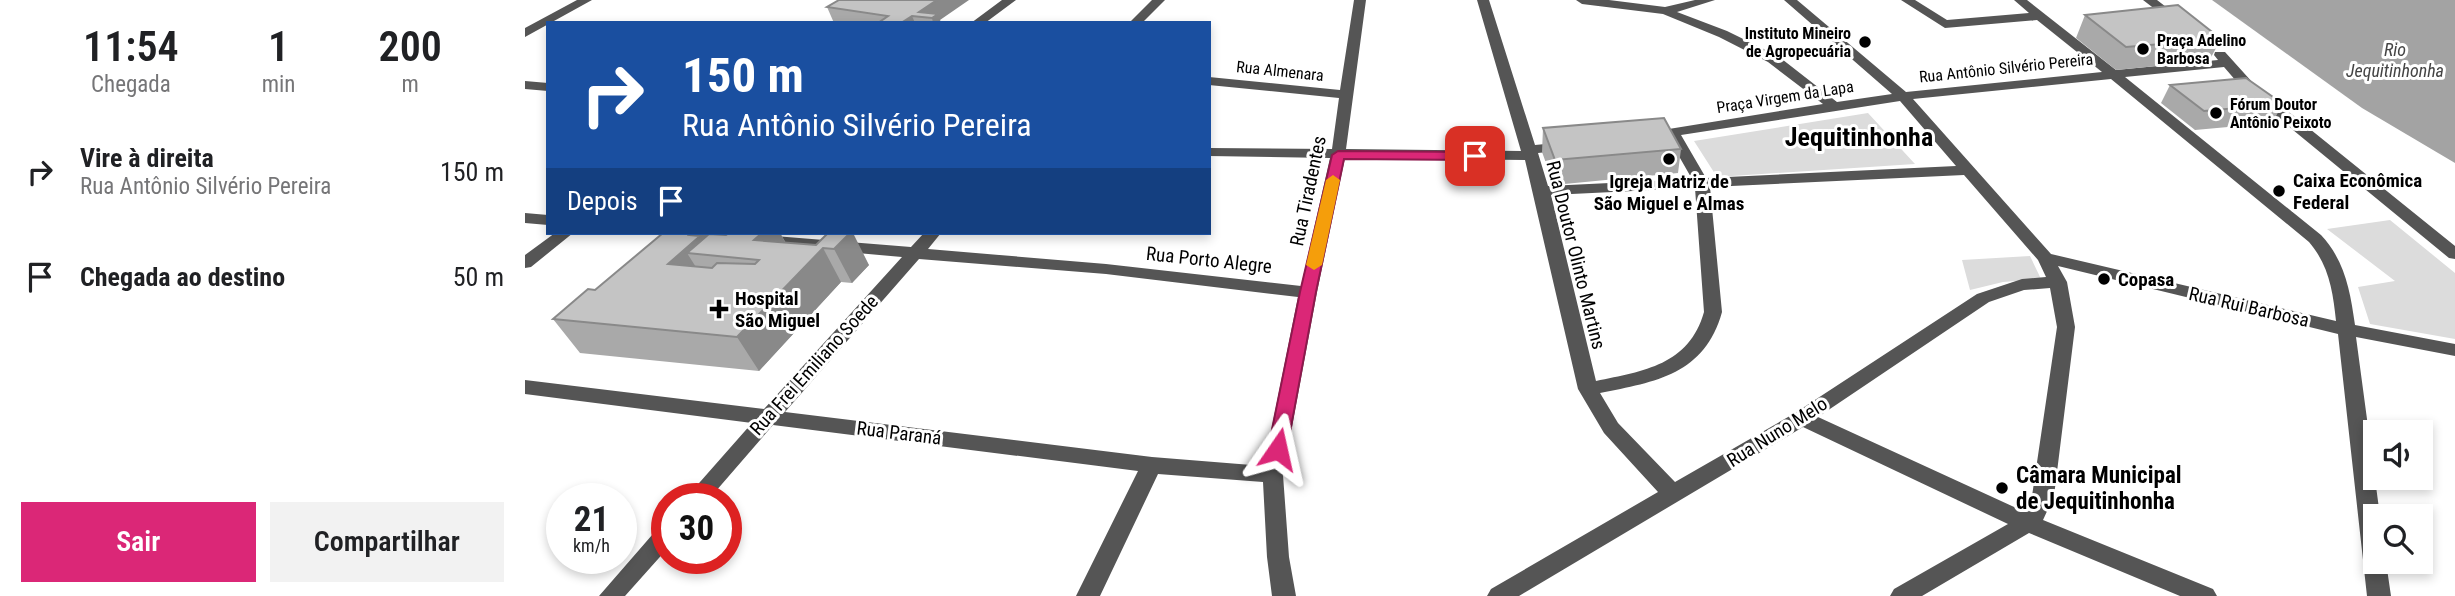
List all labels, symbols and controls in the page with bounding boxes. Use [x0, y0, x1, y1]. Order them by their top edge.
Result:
text: 11:54 [83, 22, 179, 71]
text: 1 [268, 22, 289, 71]
text: 200 [379, 22, 442, 71]
place label: Instituto Mineiro de Agropecuária [1745, 24, 1851, 61]
place label: Praça Adelino Barbosa [2157, 31, 2246, 68]
marker: Instituto Mineiro de Agropecuária [1857, 34, 1873, 50]
water label: Rio Jequitinhonha [2346, 39, 2444, 81]
marker: Praça Adelino Barbosa [2135, 41, 2151, 57]
text: 150 m [682, 47, 804, 104]
icon: right [567, 49, 658, 140]
street label: Rua Antônio Silvério Pereira [1918, 49, 2094, 87]
street label: Rua Almenara [1235, 57, 1325, 85]
text: Chegada [91, 71, 171, 98]
text: min [262, 71, 295, 98]
text: m [402, 71, 419, 98]
street label: Praça Virgem da Lapa [1715, 77, 1855, 117]
place label: Fórum Doutor Antônio Peixoto [2230, 95, 2331, 132]
marker: Fórum Doutor Antônio Peixoto [2208, 105, 2224, 121]
text: Rua Antônio Silvério Pereira [682, 106, 1032, 144]
district label: Jequitinhonha [1785, 122, 1933, 152]
pin [1445, 126, 1505, 186]
street label: Rua Tiradentes [1285, 134, 1331, 248]
icon: arrive [1456, 137, 1494, 175]
text: Vire à direita [80, 143, 214, 173]
marker: Igreja Matriz de São Miguel e Almas [1661, 151, 1677, 167]
icon: right [21, 153, 59, 191]
text: 150 m [440, 157, 504, 187]
street label: Rua Doutor Olinto Martins [1541, 158, 1611, 352]
place label: Caixa Econômica Federal [2293, 169, 2422, 214]
place label: Igreja Matriz de São Miguel e Almas [1594, 170, 1744, 215]
text: Rua Antônio Silvério Pereira [80, 173, 331, 200]
icon: arrive [652, 182, 690, 220]
marker: Caixa Econômica Federal [2271, 183, 2287, 199]
text: Depois [567, 186, 638, 216]
street label: Rua Porto Alegre [1145, 242, 1273, 278]
icon: arrive [21, 258, 59, 296]
text: Chegada ao destino [80, 262, 285, 292]
text: 50 m [453, 262, 504, 292]
place label: Copasa [2118, 268, 2174, 291]
marker: Copasa [2096, 271, 2112, 287]
street label: Rua Rui Barbosa [2187, 282, 2311, 332]
place label: Hospital São Miguel [735, 287, 820, 332]
street label: Rua Frei Emiliano Soede [745, 290, 883, 440]
marker: Hospital São Miguel [709, 299, 729, 319]
street label: Rua Nuno Melo [1723, 392, 1831, 472]
position arrow [1241, 412, 1315, 486]
street label: Rua Paraná [855, 416, 943, 450]
map controls [2363, 420, 2433, 574]
button: sound [2363, 420, 2433, 490]
place label: Câmara Municipal de Jequitinhonha [2016, 462, 2182, 515]
marker: Câmara Municipal de Jequitinhonha [1994, 480, 2010, 496]
speed limit sign: 30 [651, 483, 742, 574]
text: 21 [574, 499, 609, 540]
button: Sair [21, 502, 256, 582]
button: Compartilhar [270, 502, 504, 582]
button: search [2363, 504, 2433, 574]
text: km/h [573, 535, 610, 556]

